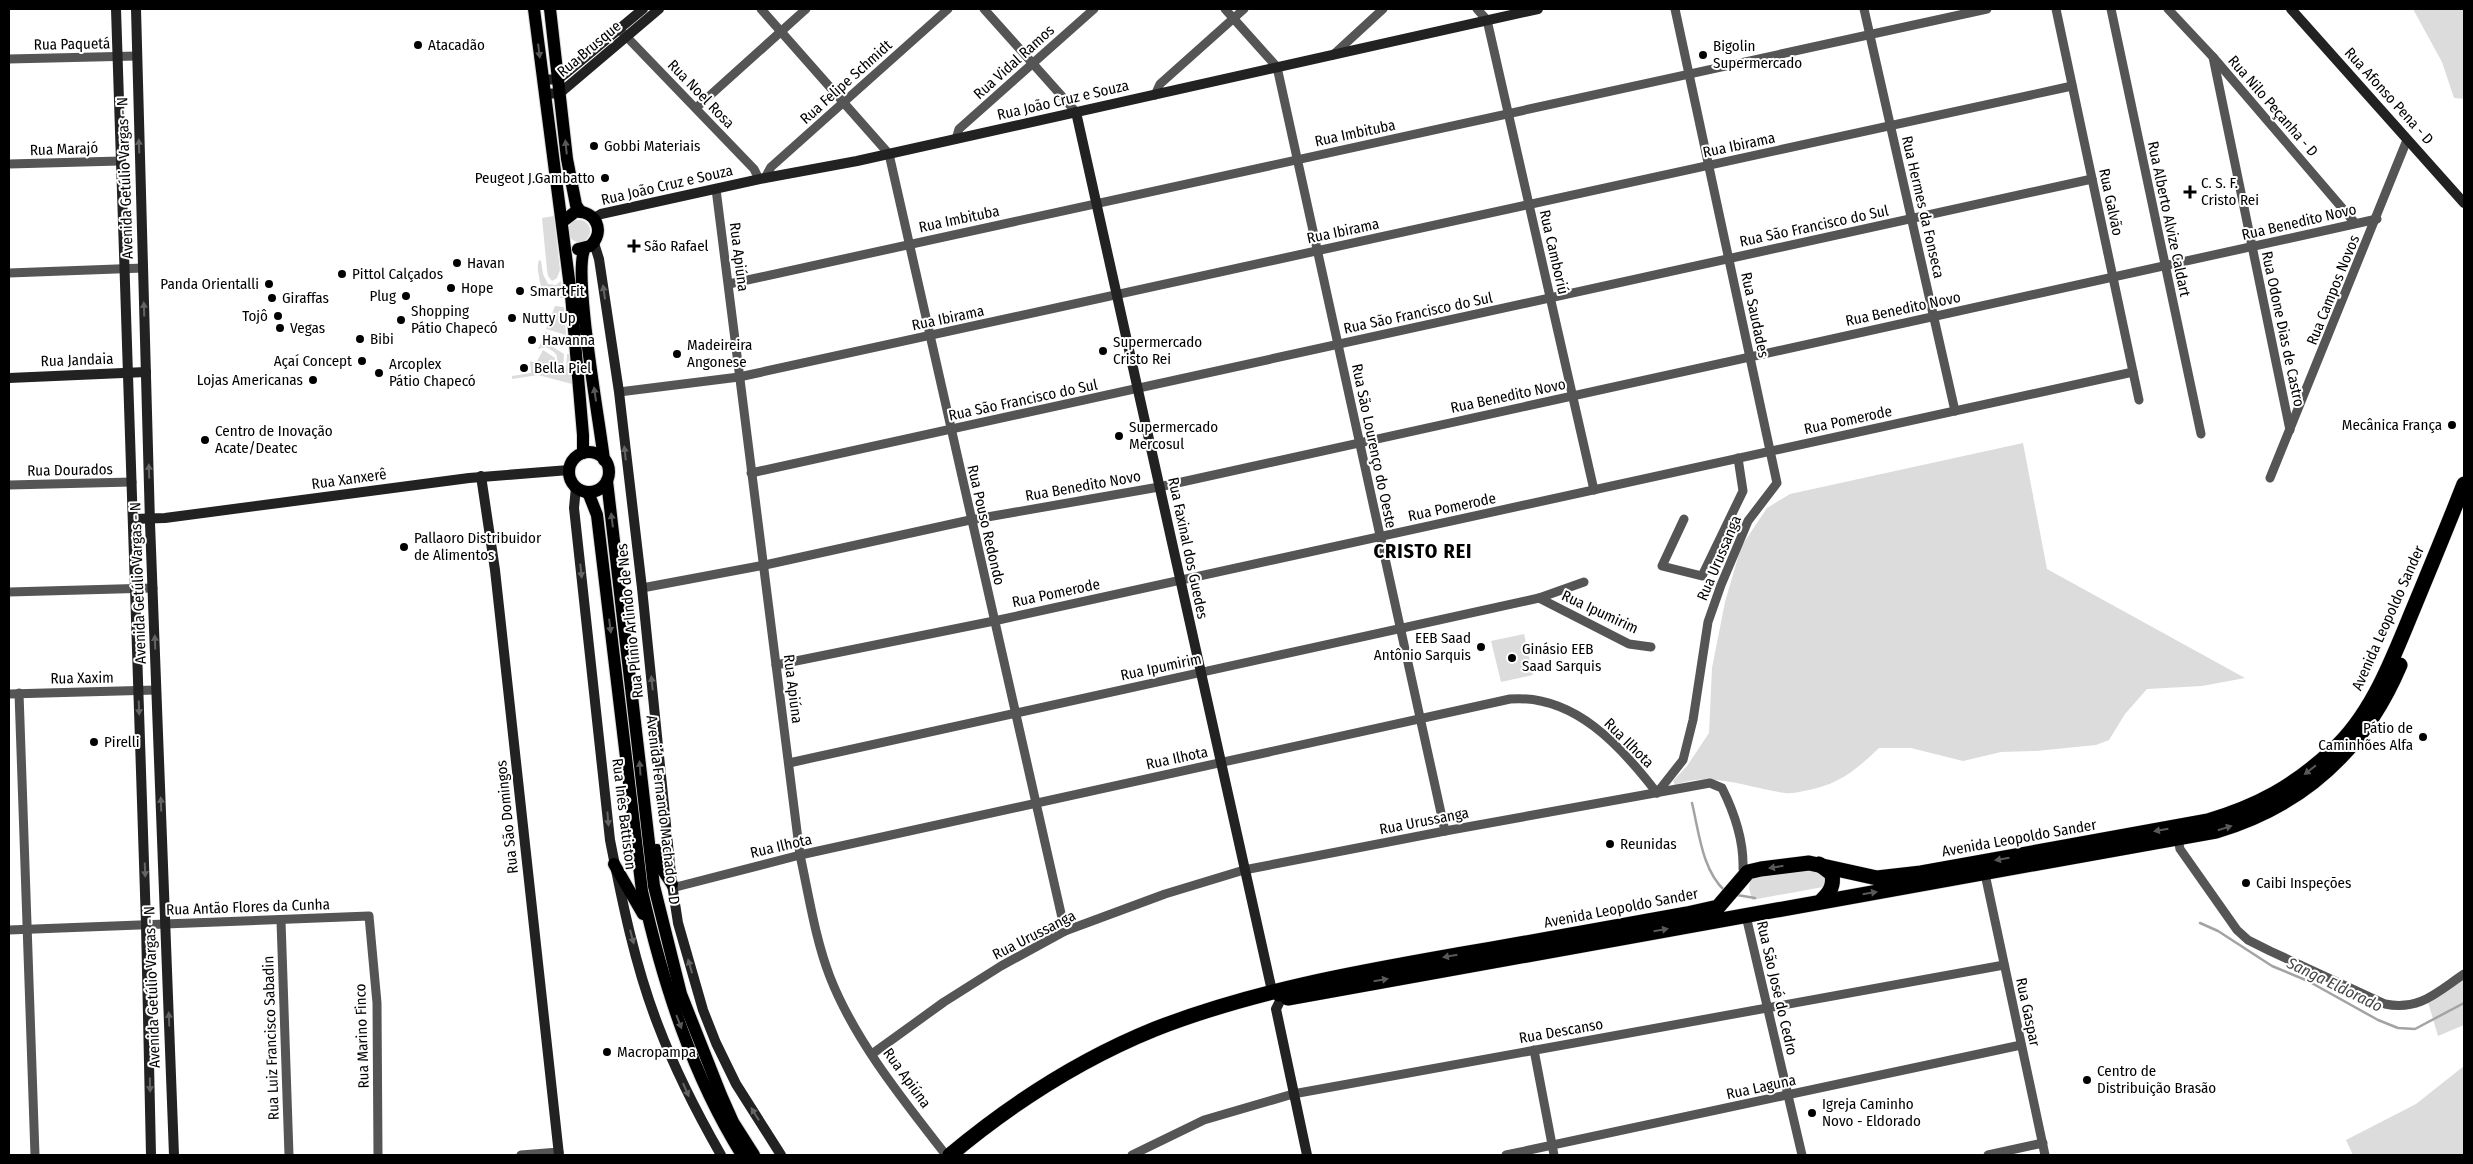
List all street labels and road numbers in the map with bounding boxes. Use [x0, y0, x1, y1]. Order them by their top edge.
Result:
street label: Rua Brusque [553, 17, 625, 81]
street label: Rua Vidal Ramos [970, 21, 1058, 103]
street label: Rua Paquetá [33, 34, 111, 54]
street label: Rua Felipe Schmidt [796, 36, 896, 128]
street label: Rua Afonso Pena - D [2341, 44, 2437, 148]
street label: Rua Nilo Peçanha - D [2224, 52, 2322, 160]
street label: Rua Noel Rosa [664, 56, 738, 132]
street label: Rua João Cruz e Souza [995, 76, 1131, 124]
street label: Avenida Getúlio Vargas - N [113, 97, 137, 259]
street label: Rua Imbituba [1313, 116, 1397, 150]
street label: Rua Ibirama [1701, 129, 1777, 161]
street label: Rua Hermes da Fonseca [1898, 134, 1948, 280]
street label: Rua Marajó [29, 139, 99, 159]
street label: Rua Alberto Alvize Caldart [2144, 140, 2194, 298]
street label: Rua João Cruz e Souza [599, 161, 735, 209]
street label: Rua Galvão [2095, 167, 2127, 237]
street label: Rua Benedito Novo [2240, 200, 2358, 244]
street label: Rua São Francisco do Sul [1738, 201, 1890, 251]
street label: Rua Imbituba [917, 202, 1001, 236]
street label: Rua Camboriú [1536, 208, 1572, 296]
street label: Rua Ibirama [1305, 215, 1381, 247]
street label: Rua Apiúna [726, 221, 752, 293]
street label: Rua Campos Novos [2303, 232, 2363, 348]
street label: Rua Odone Dias de Castro [2258, 250, 2308, 408]
street label: Rua Saudades [1737, 271, 1773, 359]
street label: Rua São Francisco do Sul [1342, 288, 1494, 338]
street label: Rua Benedito Novo [1844, 288, 1962, 330]
street label: Rua Ibirama [910, 302, 986, 334]
street label: Rua Jandaia [40, 350, 114, 370]
street label: Rua São Lourenço do Oeste [1348, 362, 1400, 530]
street label: Rua São Francisco do Sul [947, 375, 1099, 425]
street label: Rua Benedito Novo [1449, 375, 1567, 417]
street label: Rua Pomerode [1802, 402, 1894, 438]
street label: Rua Dourados [27, 460, 113, 480]
street label: Rua Pouso Redondo [963, 463, 1009, 587]
street label: Rua Xanxerê [310, 465, 388, 493]
street label: Rua Benedito Novo [1024, 467, 1142, 505]
street label: Rua Faxinal dos Guedes [1164, 475, 1212, 621]
street label: Rua Pomerode [1406, 489, 1498, 525]
street label: Avenida Getúlio Vargas - N [126, 502, 150, 664]
street label: Rua Urussanga [1693, 513, 1745, 603]
street label: Avenida Leopoldo Sander [2348, 542, 2428, 693]
street label: Rua Plínio Arlindo de Nes [613, 543, 647, 699]
street label: Rua Pomerode [1010, 575, 1102, 611]
street label: Rua Ipumirim [1559, 586, 1641, 638]
street label: Rua Ipumirim [1119, 650, 1203, 684]
street label: Rua Apiúna [780, 653, 806, 725]
street label: Rua Xaxim [50, 668, 114, 688]
street label: Avenida Fernando Machado - D [642, 714, 684, 906]
street label: Rua Ilhota [1600, 714, 1658, 772]
street label: Rua Ilhota [1144, 743, 1210, 773]
street label: Rua Inês Battiston [608, 757, 640, 871]
street label: Rua São Domingos [492, 759, 522, 875]
street label: Rua Urussanga [1378, 804, 1470, 838]
street label: Avenida Leopoldo Sander [1940, 815, 2098, 860]
street label: Rua Ilhota [748, 830, 814, 862]
street label: Avenida Leopoldo Sander [1542, 884, 1700, 932]
street label: Rua Antão Flores da Cunha [166, 895, 330, 919]
street label: Avenida Getúlio Vargas - N [140, 906, 164, 1068]
street label: Rua Urussanga [989, 906, 1079, 964]
street label: Rua São José do Cedro [1753, 919, 1801, 1057]
street label: Rua Luiz Francisco Sabadin [259, 956, 283, 1120]
street label: Rua Gaspar [2012, 976, 2044, 1049]
street label: Rua Marino Finco [351, 983, 373, 1089]
street label: Rua Descanso [1517, 1015, 1605, 1047]
street label: Rua Apiúna [879, 1045, 935, 1111]
street label: Rua Laguna [1725, 1071, 1797, 1103]

